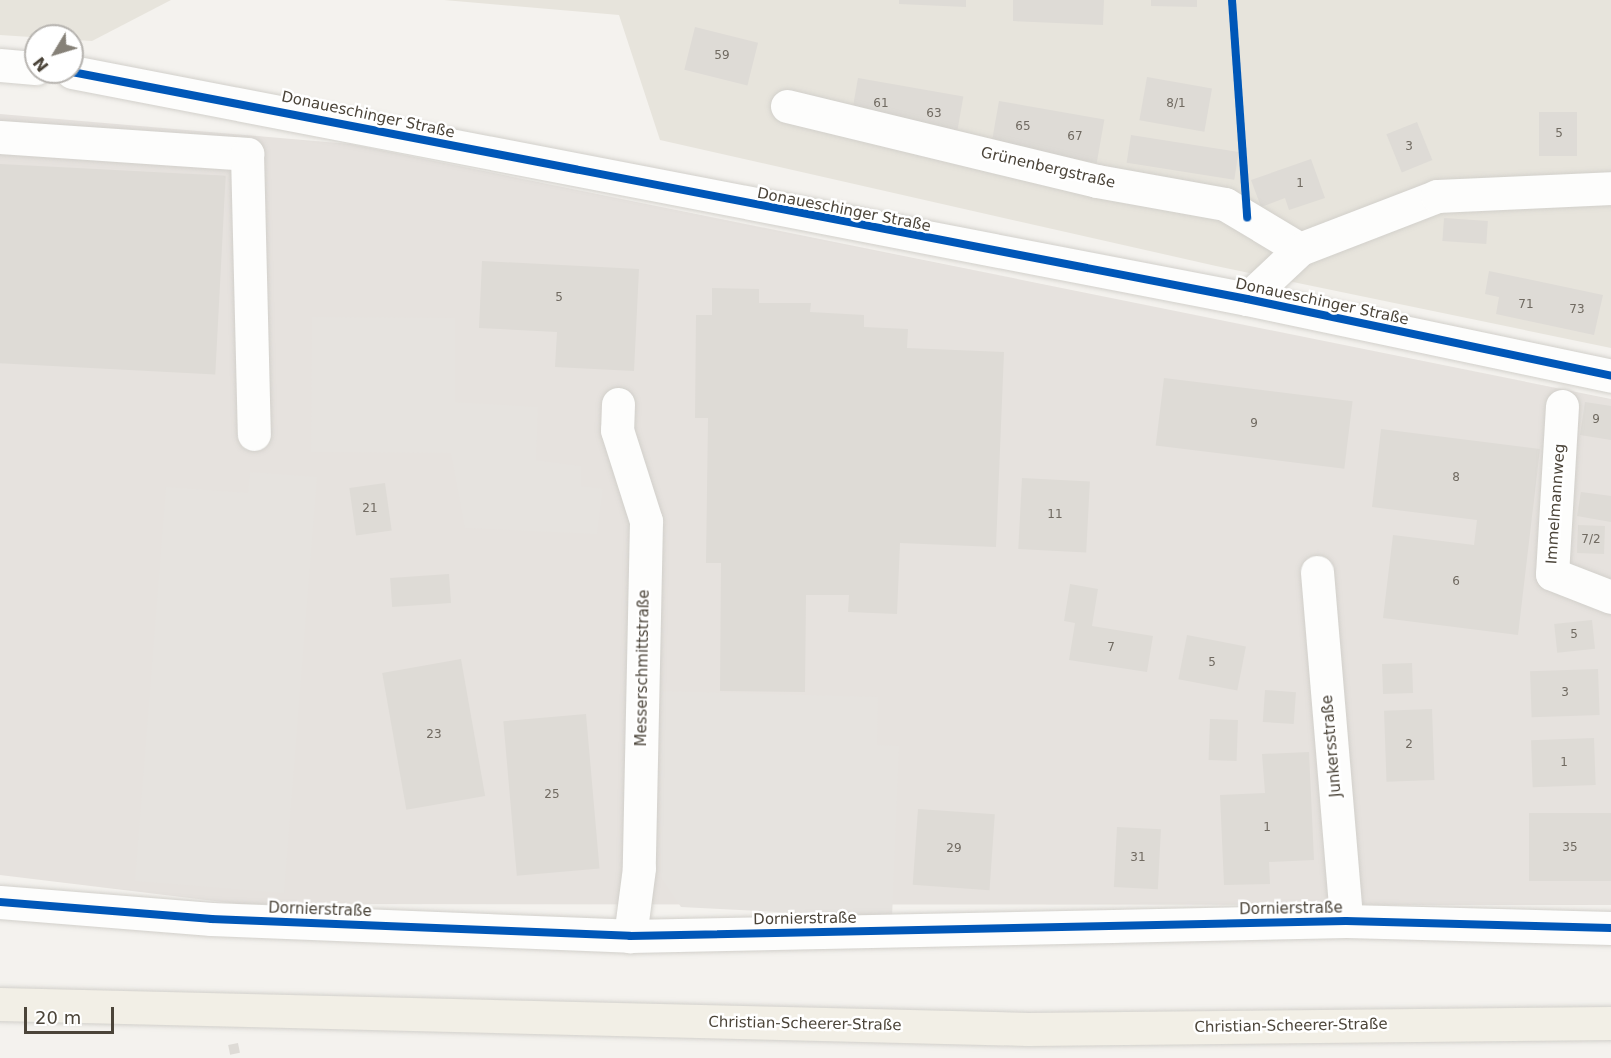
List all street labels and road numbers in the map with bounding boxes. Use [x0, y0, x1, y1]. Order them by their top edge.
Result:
street label: Donaueschinger Straße [280, 88, 456, 142]
street label: Grünenbergstraße [979, 144, 1117, 192]
street label: Donaueschinger Straße [756, 184, 932, 236]
street label: Donaueschinger Straße [1234, 275, 1410, 329]
street label: Immelmannweg [1543, 443, 1569, 565]
street label: Messerschmittstraße [633, 589, 653, 747]
street label: Junkersstraße [1319, 694, 1345, 798]
street label: Dornierstraße [268, 899, 372, 921]
street label: Dornierstraße [1239, 899, 1343, 919]
street label: Dornierstraße [753, 909, 857, 929]
street label: Christian-Scheerer-Straße [708, 1013, 902, 1035]
street label: Christian-Scheerer-Straße [1194, 1015, 1388, 1037]

